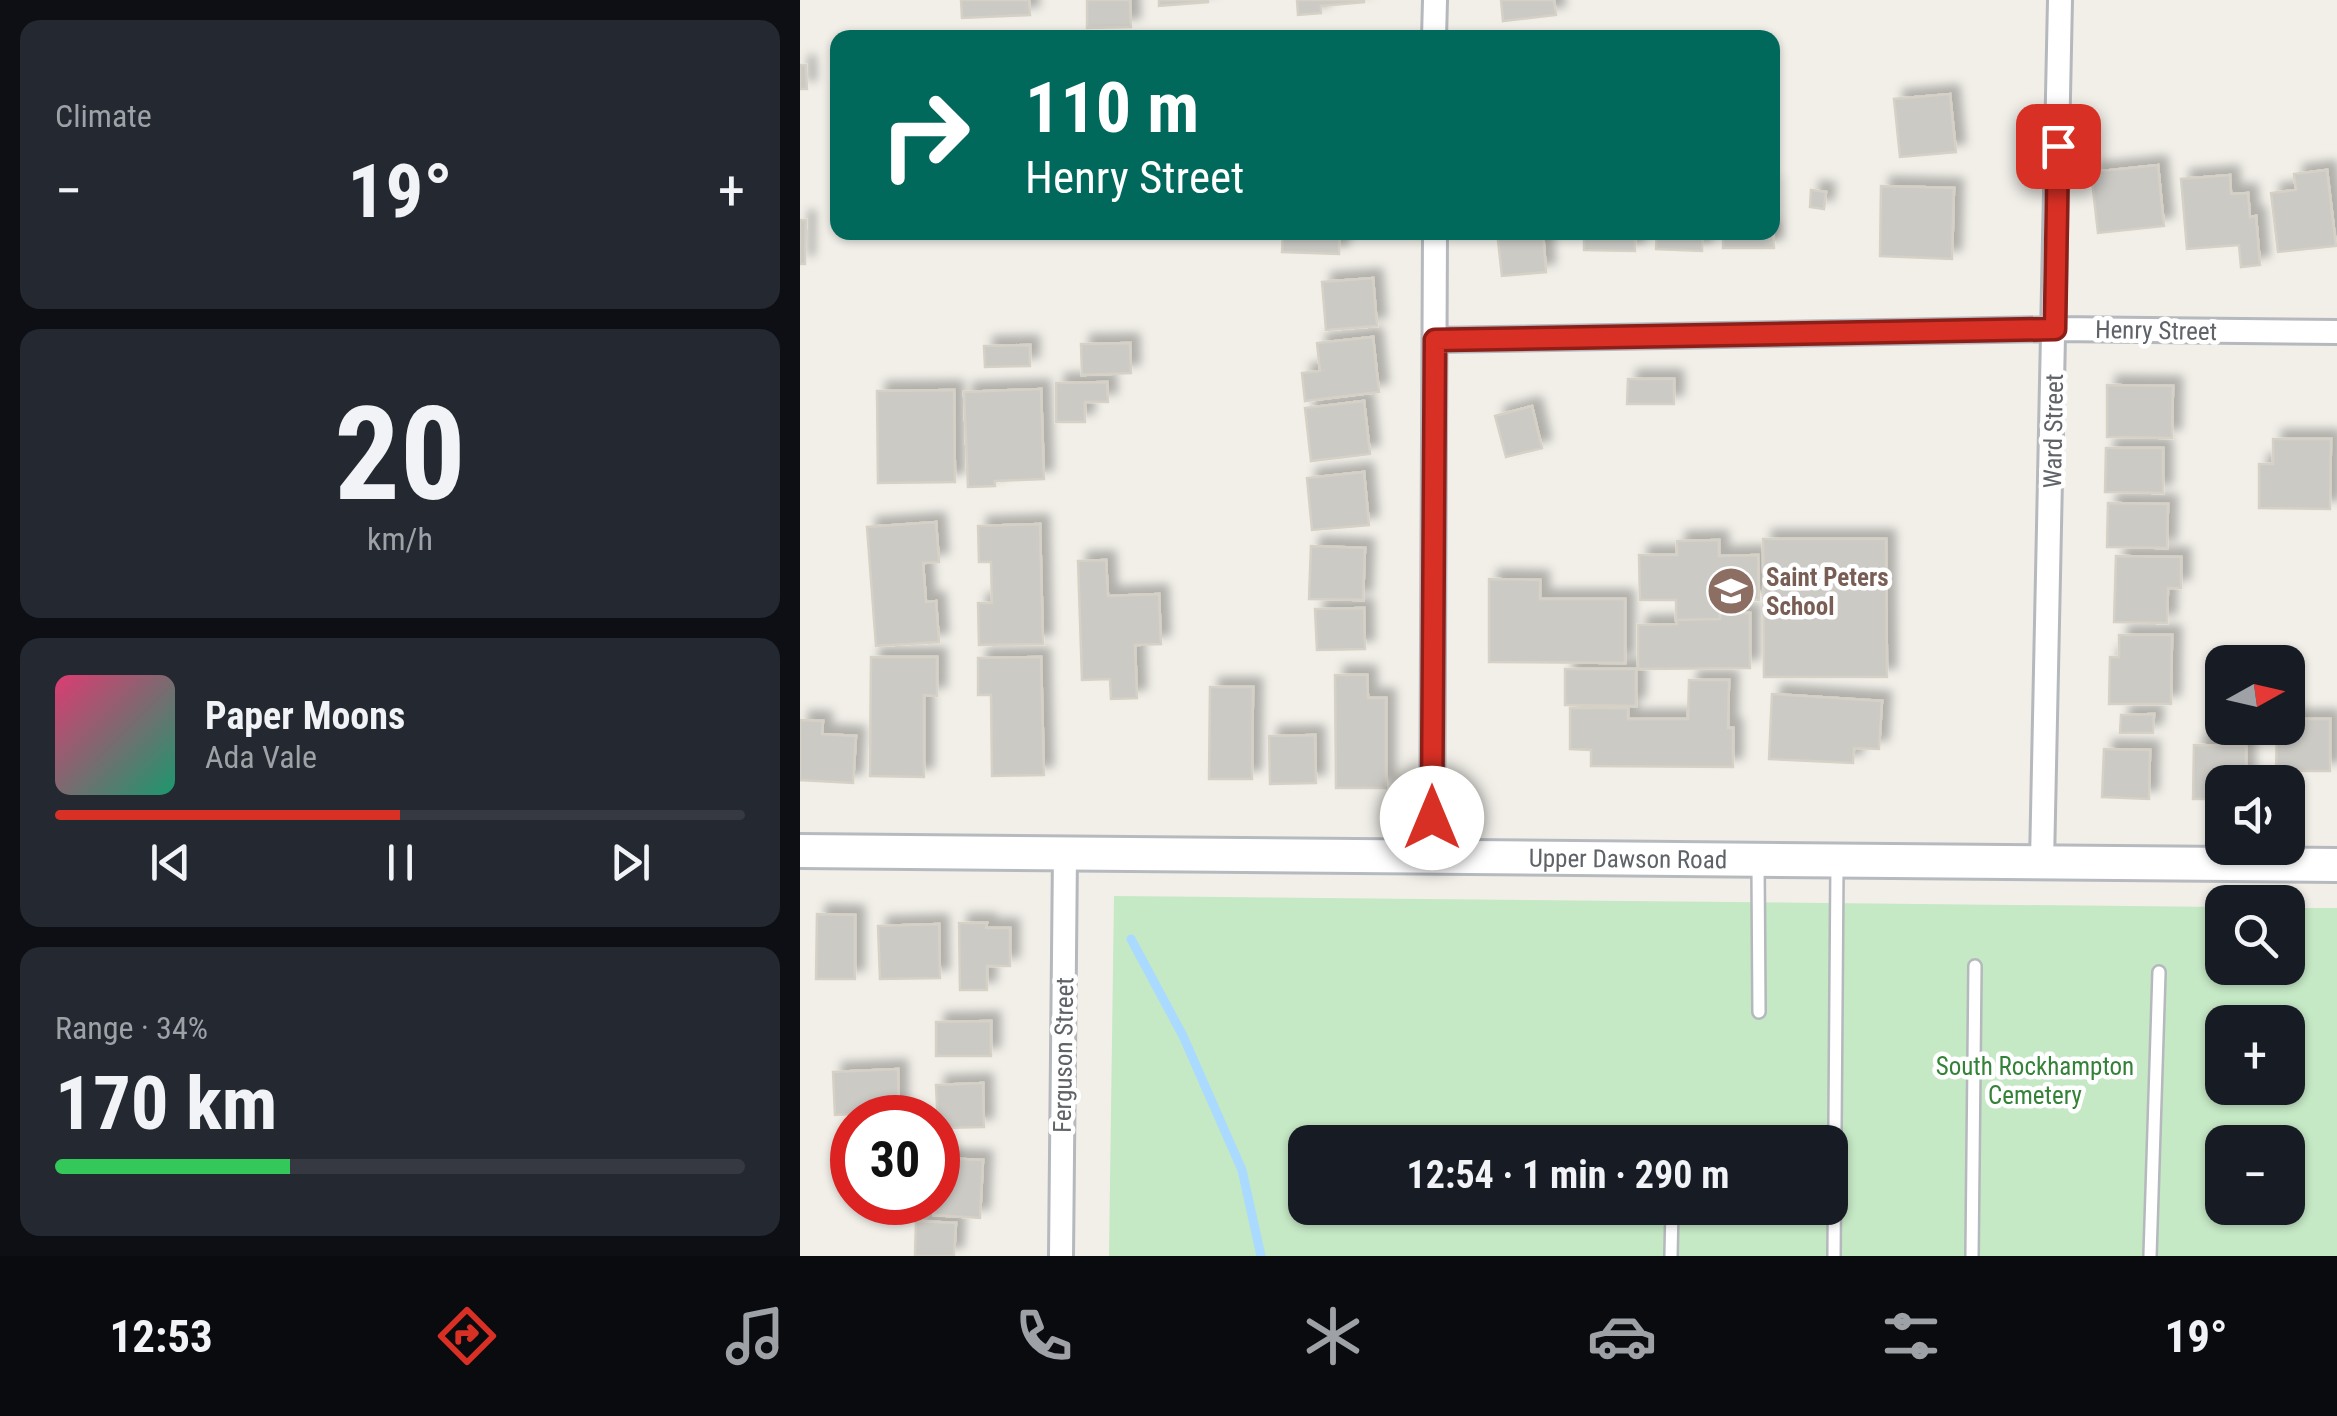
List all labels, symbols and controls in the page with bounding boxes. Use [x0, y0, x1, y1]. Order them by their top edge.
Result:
text: 110 m [1025, 67, 1199, 149]
icon: right [860, 70, 990, 200]
text: Climate [55, 97, 152, 135]
pin [2016, 104, 2101, 189]
icon: arrive [2031, 119, 2086, 174]
text: 19° [348, 147, 453, 235]
text: Henry Street [1025, 151, 1244, 204]
text: − [55, 159, 83, 223]
text: + [718, 159, 745, 223]
street label: Henry Street [2095, 315, 2217, 346]
street label: Ward Street [2038, 373, 2069, 489]
text: 20 [334, 378, 466, 531]
text: km/h [367, 520, 433, 558]
place label: Saint Peters School [1766, 563, 1889, 621]
school or university icon: Saint Peters School [1705, 565, 1757, 617]
north arrow [2205, 645, 2305, 745]
map controls [2205, 645, 2305, 1225]
text: Paper Moons [205, 694, 405, 738]
text: Ada Vale [205, 738, 317, 776]
button: sound [2205, 765, 2305, 865]
position arrow [1380, 766, 1484, 870]
icon: previous [143, 835, 198, 890]
icon: pause [373, 835, 428, 890]
icon: next [603, 835, 658, 890]
street label: Upper Dawson Road [1529, 844, 1727, 874]
button: search [2205, 885, 2305, 985]
street label: Ferguson Street [1048, 977, 1079, 1133]
button: + [2205, 1005, 2305, 1105]
text: Range · 34% [55, 1009, 208, 1047]
park label: South Rockhampton Cemetery [1936, 1052, 2134, 1110]
text: 170 km [55, 1059, 277, 1147]
speed limit sign: 30 [830, 1095, 960, 1225]
button: − [2205, 1125, 2305, 1225]
text: 12:54 · 1 min · 290 m [1407, 1153, 1729, 1197]
icon: directions [432, 1301, 502, 1371]
icon: music [720, 1301, 790, 1371]
icon: phone [1009, 1301, 1079, 1371]
icon: climate [1298, 1301, 1368, 1371]
icon: car [1587, 1301, 1657, 1371]
icon: filters [1876, 1301, 1946, 1371]
text: 12:53 [109, 1310, 213, 1363]
text: 19° [2164, 1310, 2227, 1363]

